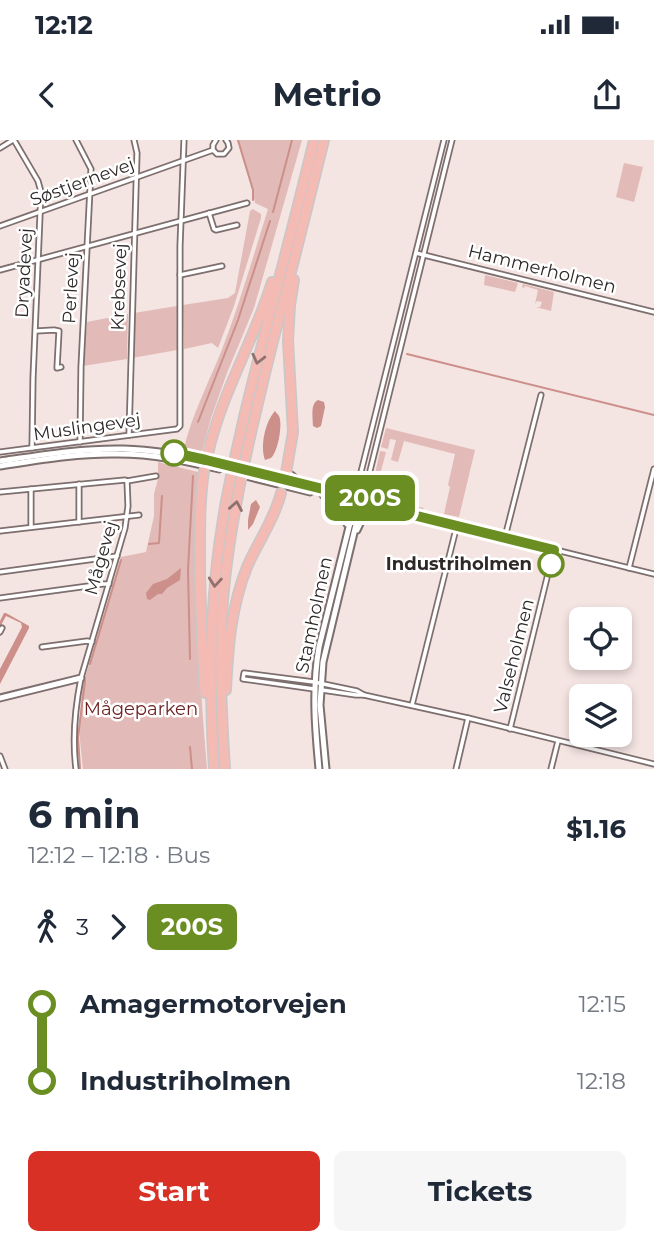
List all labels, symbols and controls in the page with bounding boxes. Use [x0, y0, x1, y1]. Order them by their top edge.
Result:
text: 12:12 [35, 9, 93, 41]
text: Metrio [273, 75, 381, 114]
icon: back [28, 76, 66, 114]
icon: share [588, 76, 626, 114]
street label: Søstjernevej [27, 153, 137, 211]
street label: Dryadevej [11, 227, 37, 319]
street label: Hammerholmen [466, 240, 618, 298]
street label: Krebsevej [106, 243, 132, 331]
street label: Perlevej [58, 252, 84, 324]
one-way arrow [252, 352, 266, 364]
street label: Muslingevej [32, 409, 142, 445]
unlabelled marker [161, 440, 187, 466]
line badge: 200S [321, 475, 419, 521]
text: 200S [339, 483, 401, 512]
one-way arrow [227, 500, 242, 512]
street label: Mågevej [80, 518, 122, 598]
marker: Industriholmen [538, 551, 564, 577]
place label: Industriholmen [386, 553, 532, 575]
street label: Stamholmen [291, 555, 337, 675]
one-way arrow [208, 576, 223, 587]
street label: Valseholmen [489, 597, 539, 715]
map controls [569, 607, 632, 747]
button: locate [569, 607, 632, 670]
button: layers [569, 684, 632, 747]
park label: Mågeparken [84, 698, 198, 720]
text: 6 min [28, 791, 141, 838]
text: $1.16 [566, 813, 626, 845]
text: 12:12 – 12:18 · Bus [28, 841, 210, 869]
icon: walk [28, 908, 66, 946]
icon: forward [99, 908, 137, 946]
text: 200S [161, 912, 223, 941]
text: 3 [76, 913, 89, 941]
text: Amagermotorvejen [80, 988, 347, 1020]
text: 12:15 [578, 990, 626, 1018]
text: Industriholmen [80, 1065, 291, 1097]
text: 12:18 [577, 1067, 626, 1095]
button: Start [28, 1151, 320, 1231]
button: Tickets [334, 1151, 626, 1231]

